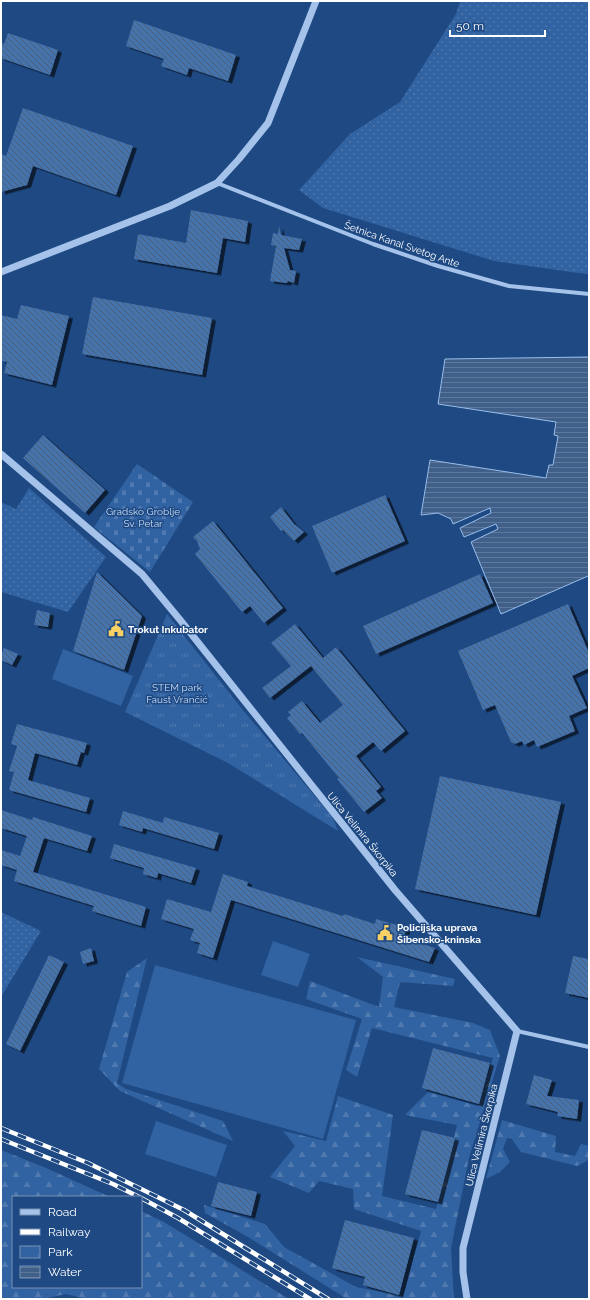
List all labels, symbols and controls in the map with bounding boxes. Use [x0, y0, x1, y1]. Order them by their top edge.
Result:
scale bar [450, 12, 545, 38]
text: 50 m [456, 19, 484, 33]
street label: Šetnica Kanal Svetog Ante [343, 220, 461, 269]
park label: Gradsko Groblje Sv. Petar [106, 506, 180, 529]
public building icon: Trokut Inkubator [107, 620, 125, 638]
place label: Trokut Inkubator [128, 624, 208, 635]
park label: STEM park Faust Vrančić [146, 682, 208, 705]
street label: Ulica Velimira Škorpika [325, 790, 400, 879]
place label: Policijska uprava Šibensko-kninska [397, 922, 481, 945]
public building icon: Policijska uprava Šibensko-kninska [376, 924, 394, 942]
street label: Ulica Velimira Škorpika [463, 1083, 500, 1187]
legend [12, 1196, 142, 1288]
text: Road [48, 1205, 77, 1219]
text: Railway [48, 1225, 91, 1239]
text: Park [48, 1245, 73, 1259]
text: Water [48, 1265, 82, 1279]

